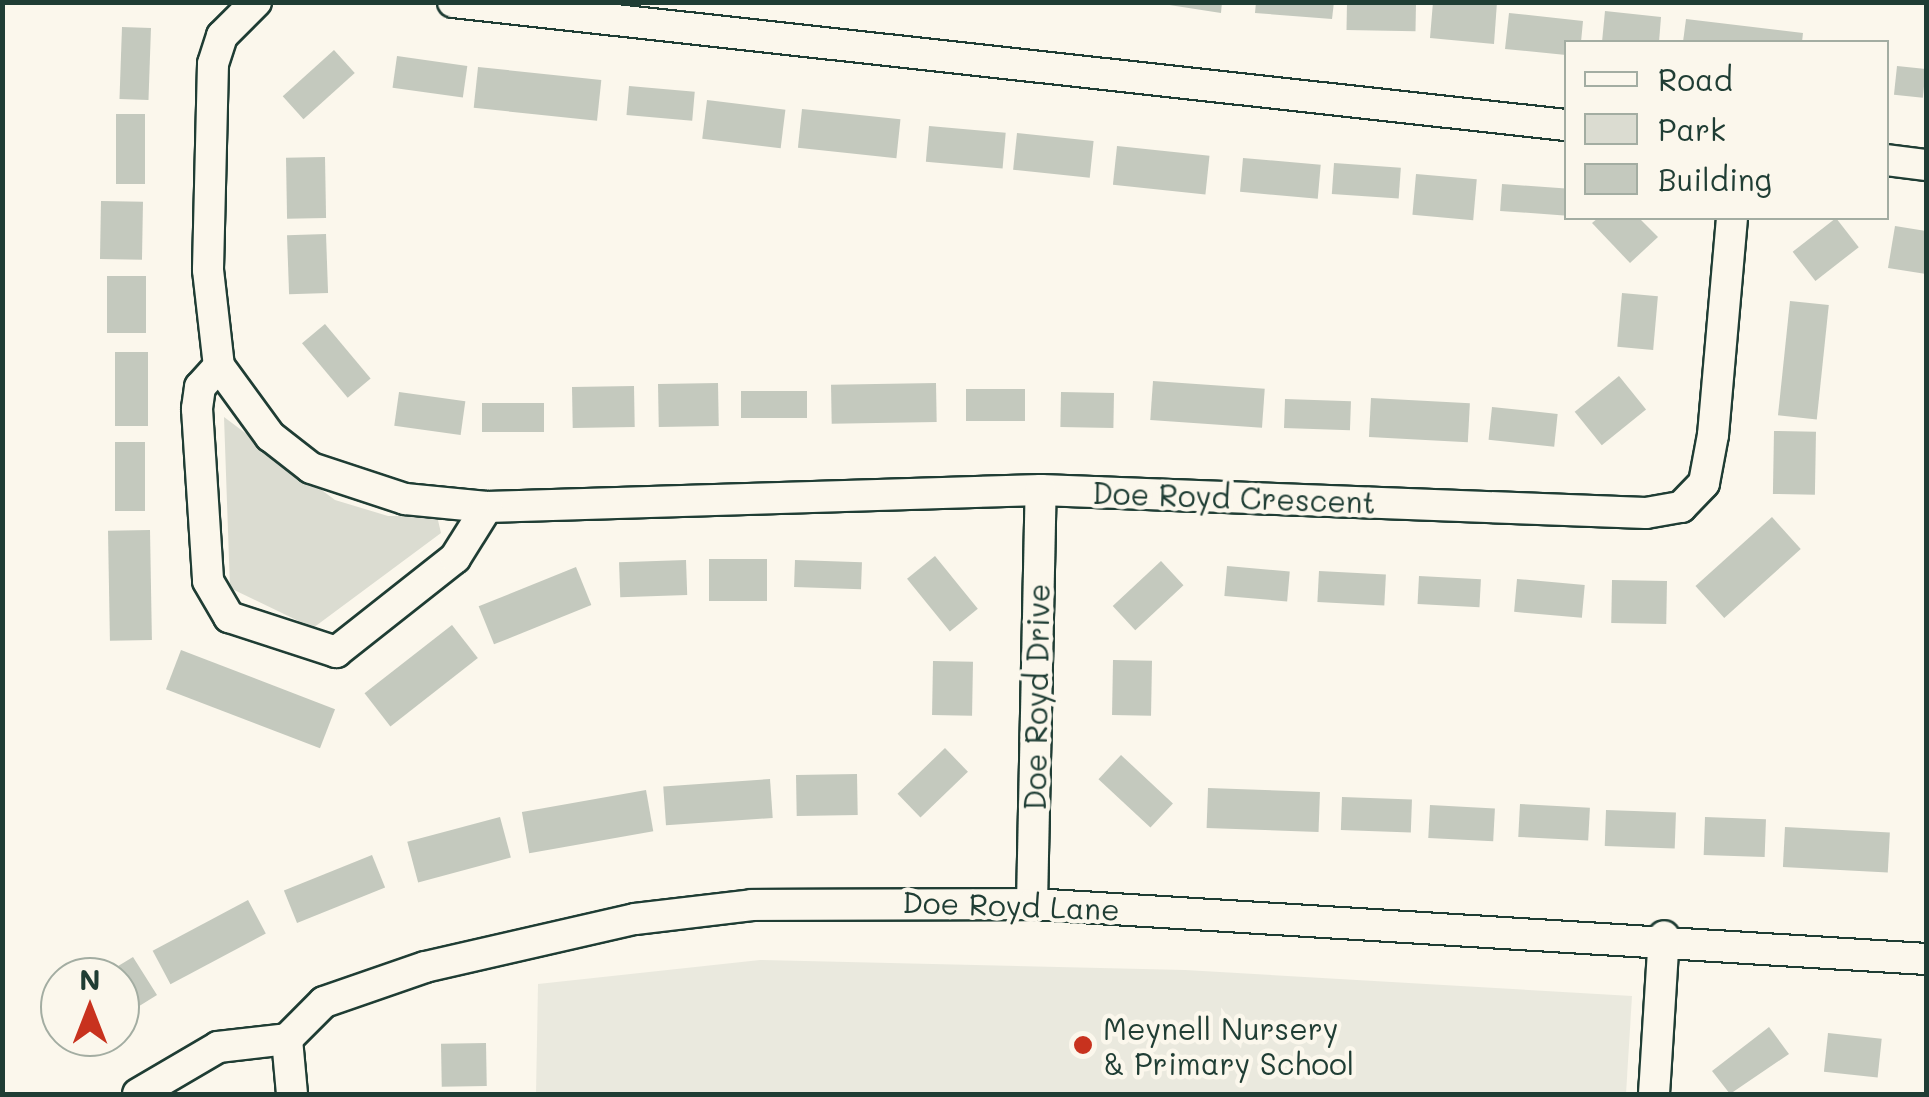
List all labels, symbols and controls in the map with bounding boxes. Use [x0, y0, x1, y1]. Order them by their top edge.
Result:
legend [1564, 40, 1889, 220]
text: Road [1658, 59, 1733, 99]
text: Park [1658, 109, 1726, 149]
text: Building [1658, 159, 1772, 199]
street label: Doe Royd Crescent [1092, 474, 1376, 520]
street label: Doe Royd Drive [1016, 583, 1056, 811]
street label: Doe Royd Lane [902, 883, 1120, 927]
north arrow [40, 957, 140, 1057]
text: N [79, 961, 101, 997]
place label: Meynell Nursery & Primary School [1103, 1010, 1354, 1080]
marker: Meynell Nursery & Primary School [1072, 1034, 1094, 1056]

